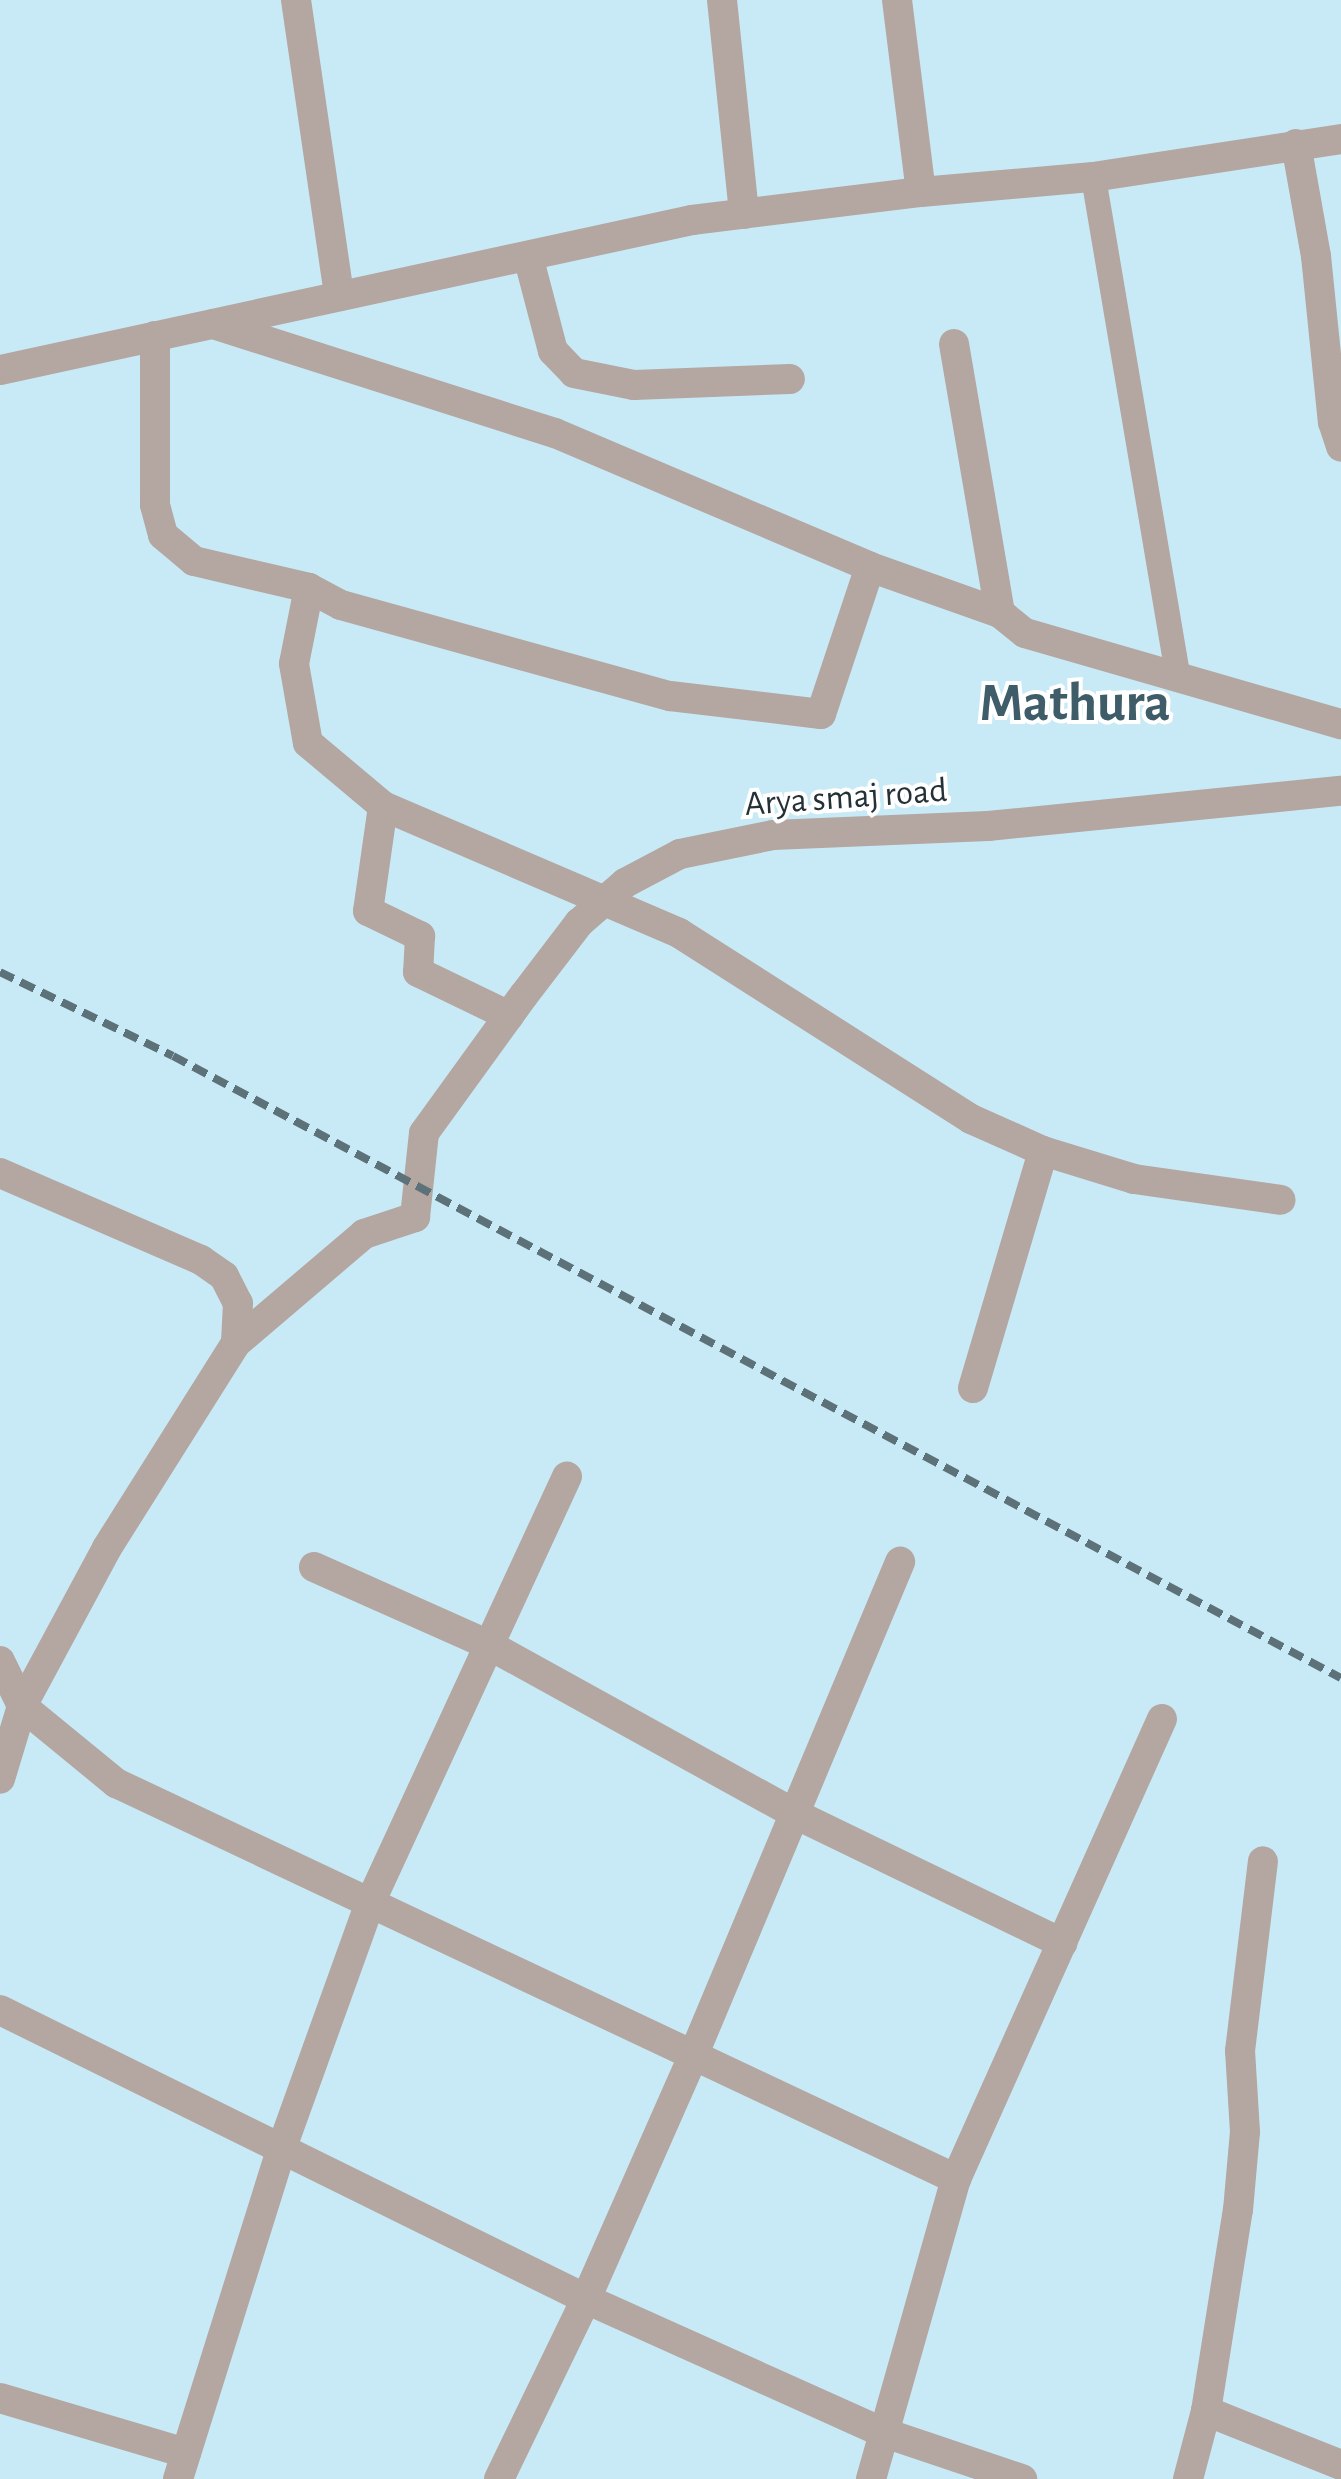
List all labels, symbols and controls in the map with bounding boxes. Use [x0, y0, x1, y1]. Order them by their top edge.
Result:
district label: Mathura [979, 671, 1171, 737]
street label: Arya smaj road [743, 770, 949, 826]

